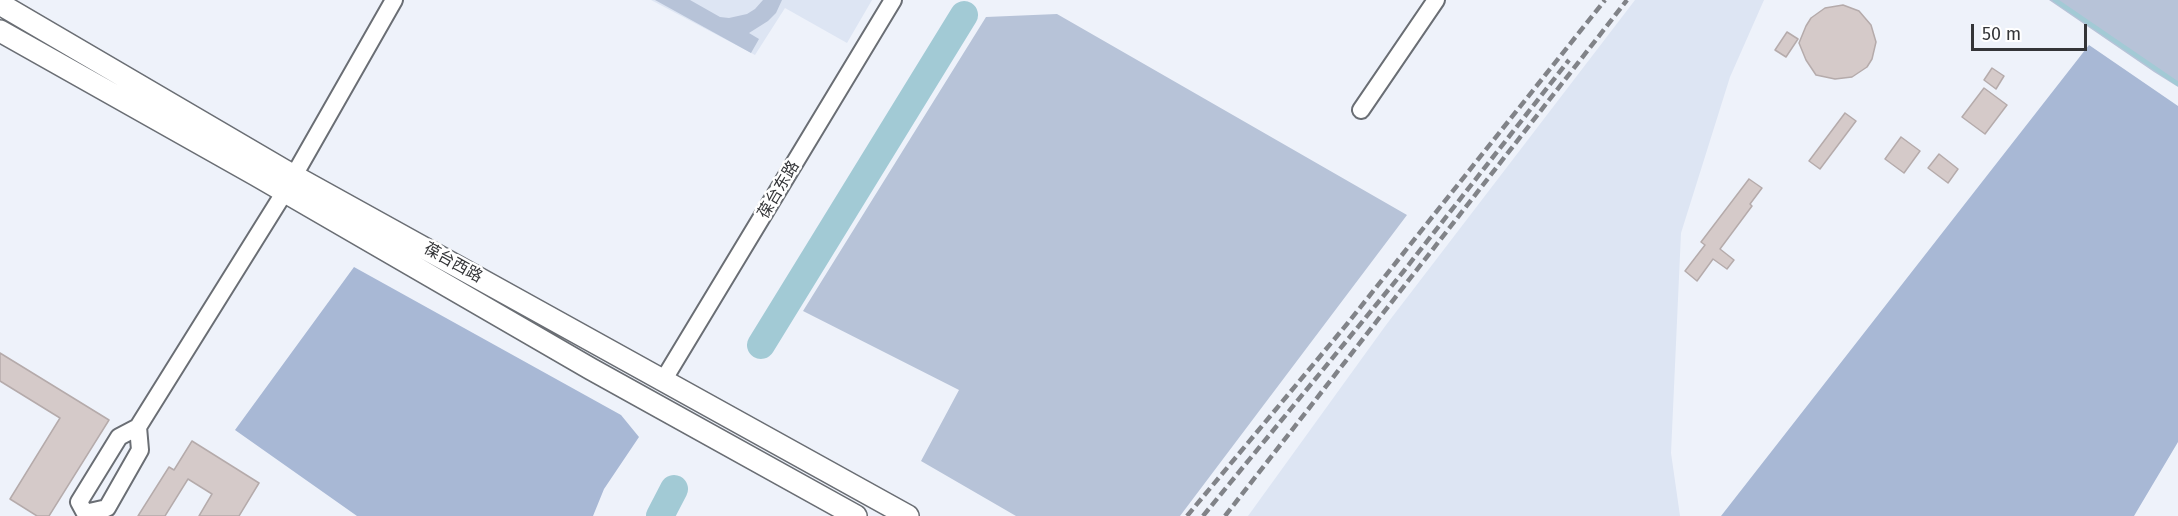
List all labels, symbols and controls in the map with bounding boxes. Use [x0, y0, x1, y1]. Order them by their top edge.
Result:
scale bar [1974, 12, 2090, 50]
text: 50 m [1982, 23, 2021, 45]
street label: 葆台东路 [754, 158, 804, 222]
street label: 葆台西路 [420, 239, 486, 287]

